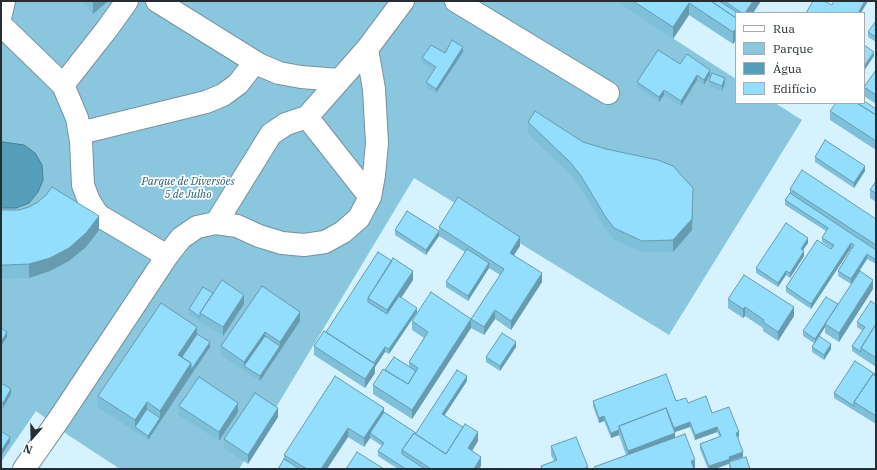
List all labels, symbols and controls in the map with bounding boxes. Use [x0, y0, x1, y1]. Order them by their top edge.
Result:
legend [735, 12, 865, 104]
text: Rua [773, 21, 795, 36]
text: Parque [773, 41, 813, 56]
text: Água [773, 61, 802, 76]
text: Edifício [773, 81, 816, 96]
park label: Parque de Diversões 5 de Julho [142, 175, 234, 201]
north arrow [12, 418, 52, 458]
text: N [21, 441, 34, 457]

